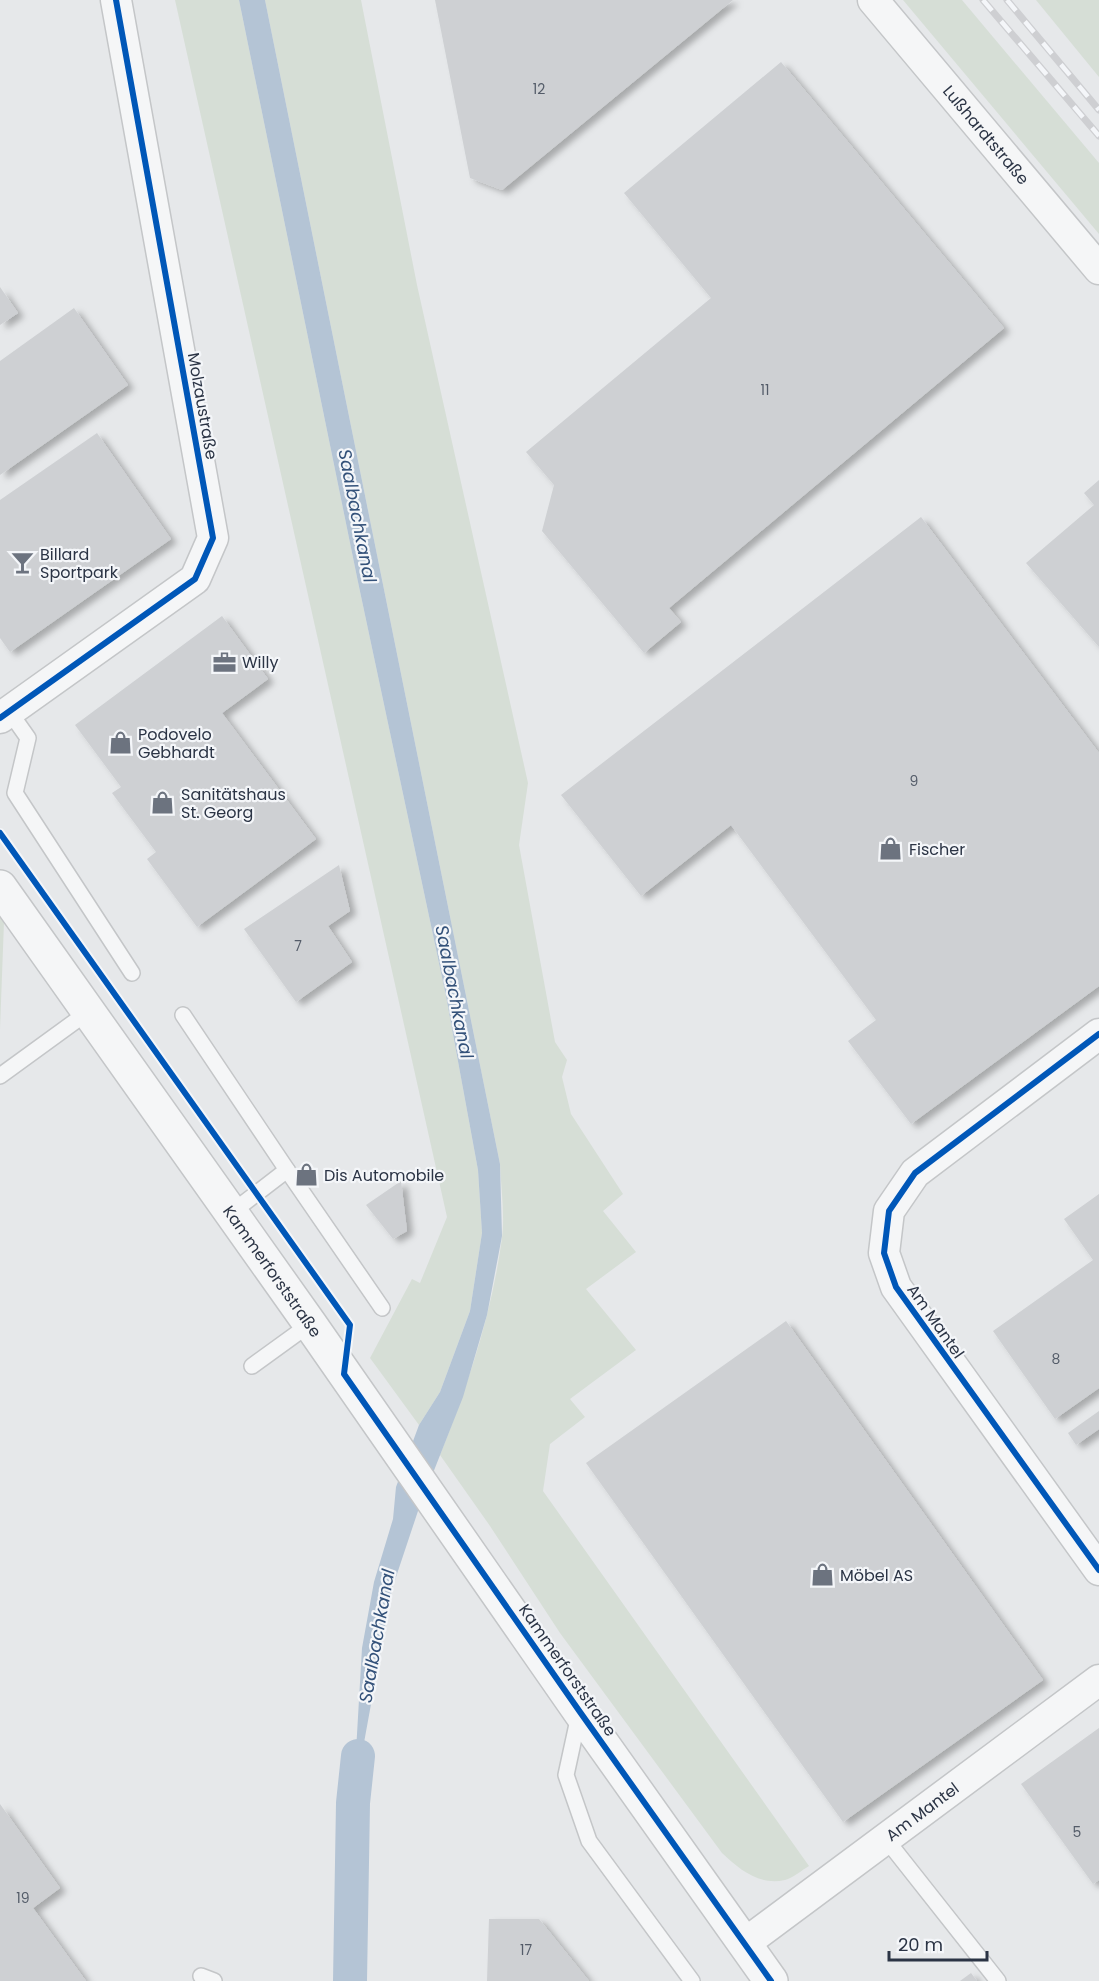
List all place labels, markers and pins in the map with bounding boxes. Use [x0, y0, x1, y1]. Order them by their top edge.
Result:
place label: Billard Sportpark [40, 543, 119, 584]
bar icon: Billard Sportpark [9, 550, 35, 576]
office icon: Willy [211, 649, 237, 675]
place label: Willy [242, 651, 278, 674]
place label: Podovelo Gebhardt [138, 723, 215, 764]
shop icon: Podovelo Gebhardt [107, 730, 133, 756]
place label: Sanitätshaus St. Georg [181, 783, 286, 824]
shop icon: Sanitätshaus St. Georg [150, 790, 176, 816]
shop icon: Fischer [878, 836, 904, 862]
place label: Fischer [909, 838, 965, 861]
shop icon: Dis Automobile [293, 1162, 319, 1188]
place label: Dis Automobile [324, 1164, 444, 1187]
shop icon: Möbel AS [809, 1562, 835, 1588]
place label: Möbel AS [840, 1564, 913, 1587]

